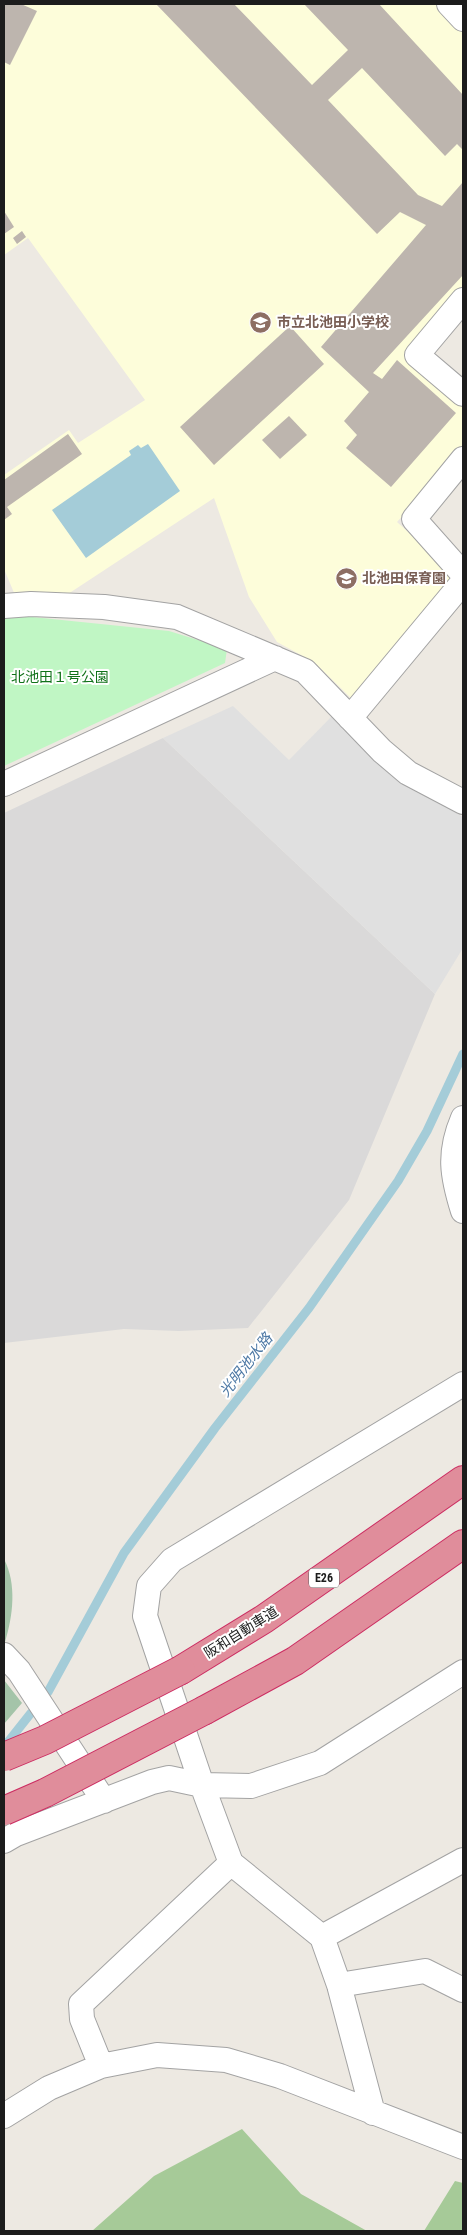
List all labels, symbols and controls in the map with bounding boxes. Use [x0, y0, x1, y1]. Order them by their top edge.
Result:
school or university icon: 市立北池田小学校 [249, 310, 273, 334]
place label: 市立北池田小学校 [277, 314, 389, 330]
school or university icon: 北池田保育園 [334, 566, 358, 590]
place label: 北池田保育園 [362, 570, 446, 586]
park label: 北池田１号公園 [11, 669, 109, 685]
water label: 光明池水路 [216, 1328, 277, 1400]
road number: E26 [309, 1569, 339, 1588]
street label: 阪和自動車道 [201, 1603, 281, 1661]

